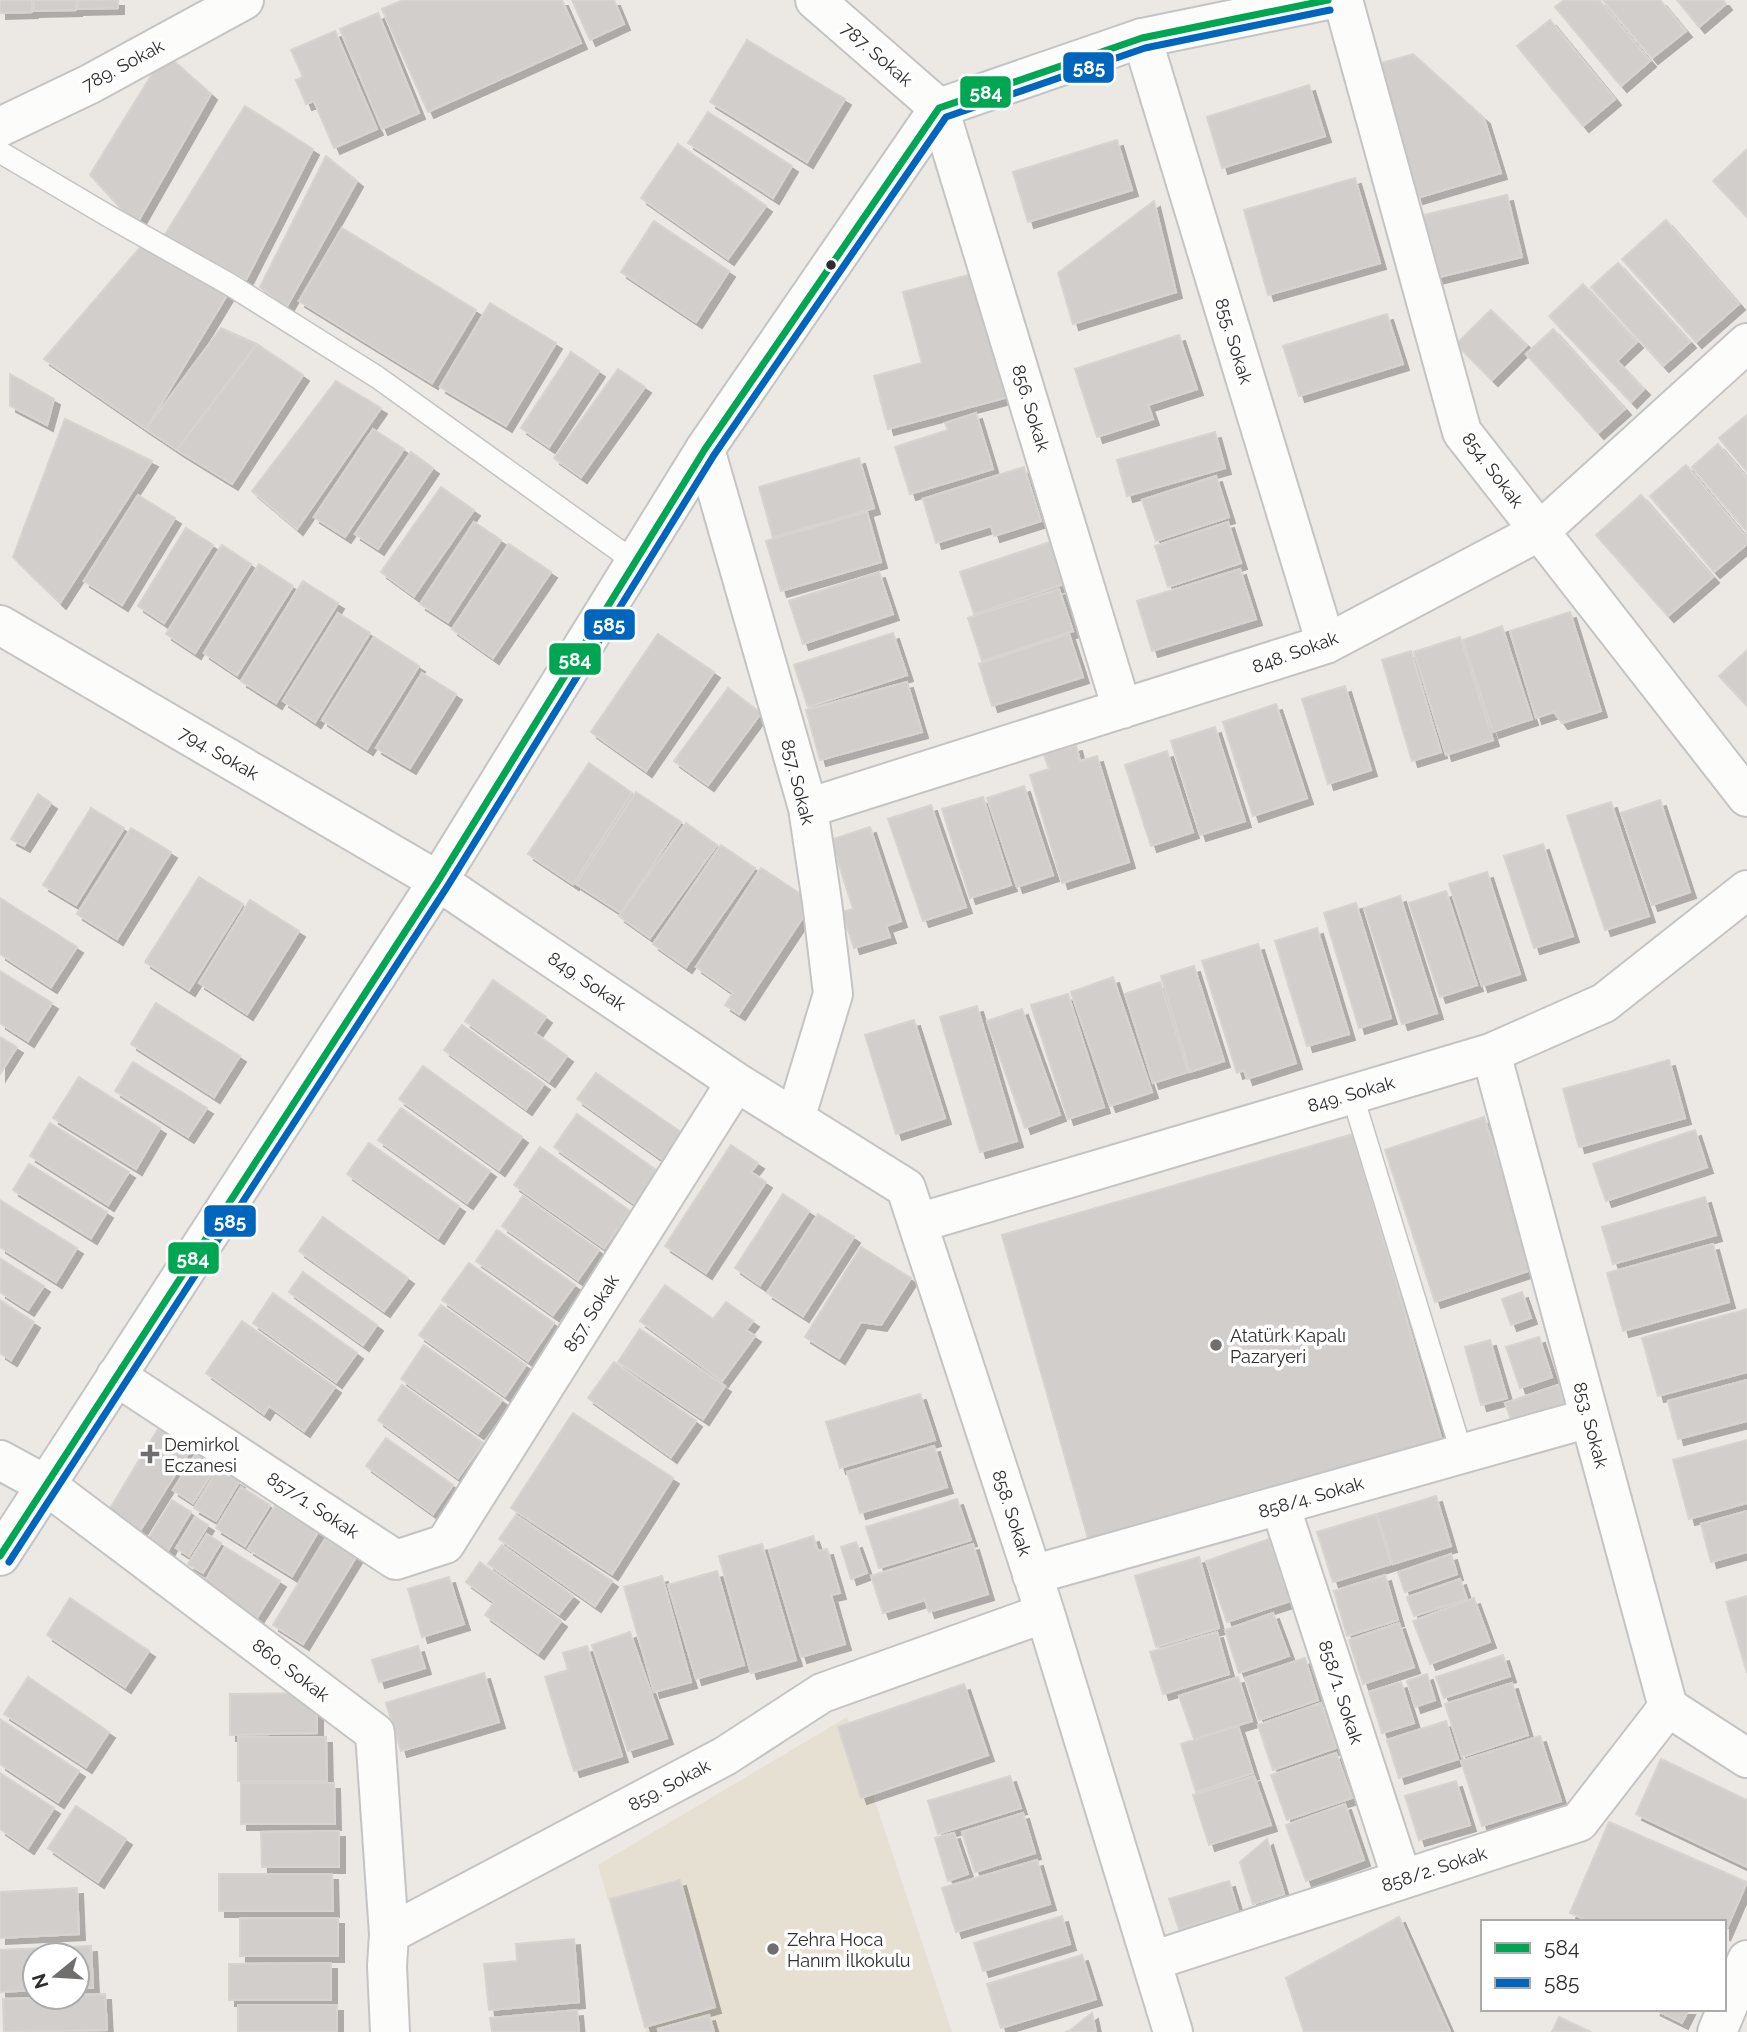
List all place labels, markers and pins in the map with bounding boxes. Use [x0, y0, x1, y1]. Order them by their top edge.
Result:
unlabelled marker [824, 258, 838, 272]
place label: Atatürk Kapalı Pazaryeri [1230, 1325, 1346, 1367]
marker: Atatürk Kapalı Pazaryeri [1208, 1337, 1224, 1353]
place label: Demirkol Eczanesi [164, 1434, 239, 1476]
marker: Demirkol Eczanesi [142, 1446, 158, 1462]
place label: Zehra Hoca Hanım İlkokulu [787, 1929, 911, 1971]
marker: Zehra Hoca Hanım İlkokulu [765, 1941, 781, 1957]

